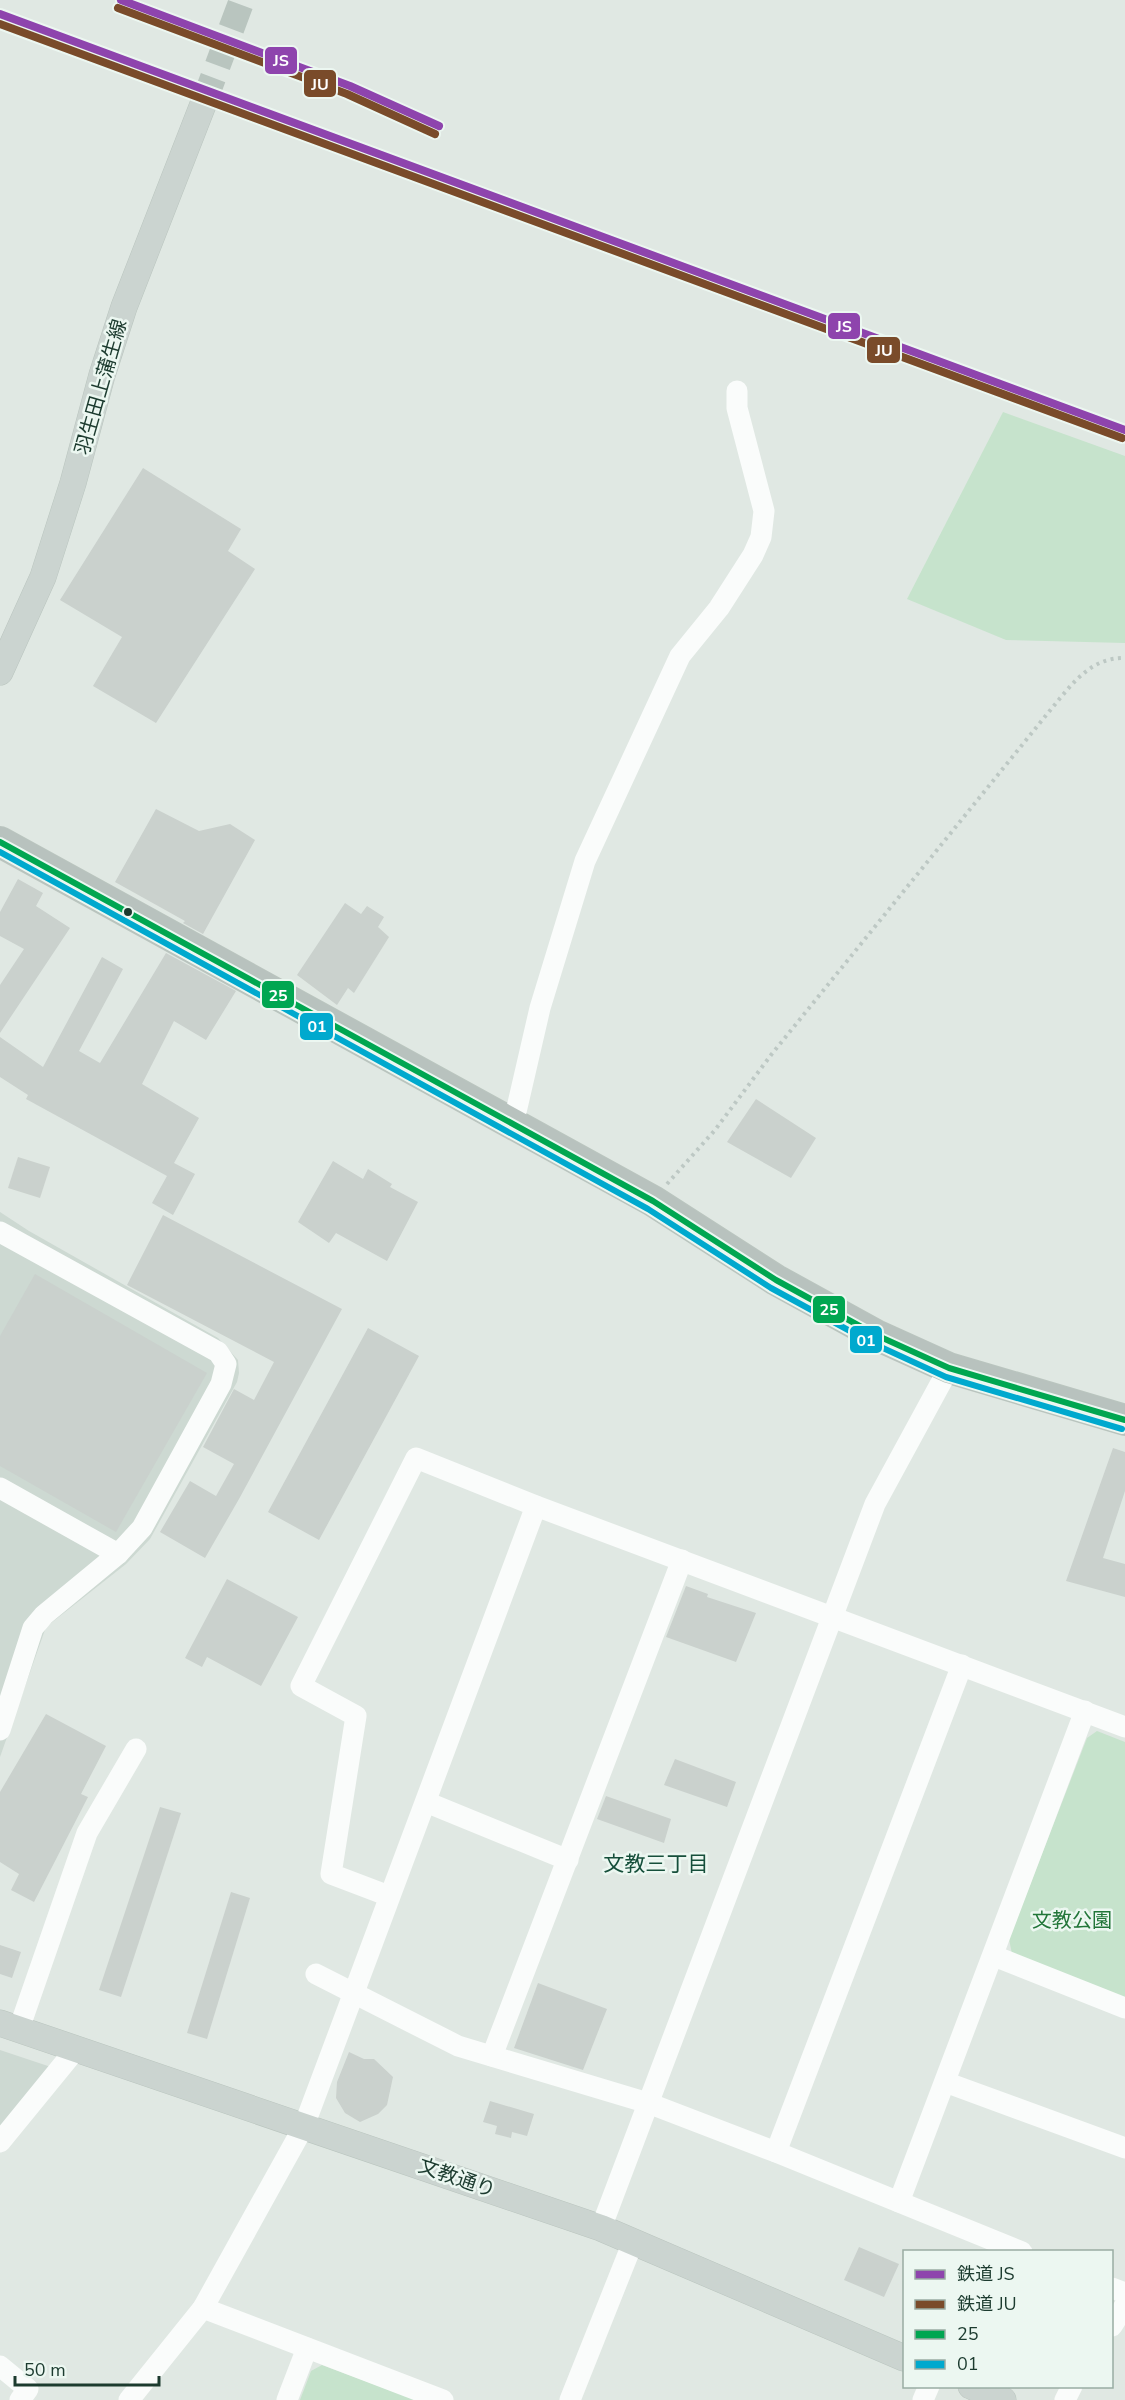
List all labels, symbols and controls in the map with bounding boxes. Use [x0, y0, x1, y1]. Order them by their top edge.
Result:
line badge: JS [264, 46, 298, 75]
text: JS [272, 50, 289, 72]
line badge: JU [303, 69, 337, 98]
text: JU [310, 74, 329, 96]
line badge: JS [827, 312, 861, 340]
street label: 羽生田上蒲生線 [69, 316, 133, 458]
text: JS [835, 316, 852, 338]
line badge: JU [866, 336, 901, 364]
text: JU [874, 340, 893, 362]
unlabelled marker [122, 906, 134, 918]
line badge: 25 [261, 980, 295, 1009]
text: 25 [268, 985, 288, 1007]
line badge: 01 [299, 1012, 334, 1041]
text: 01 [307, 1016, 327, 1038]
line badge: 25 [812, 1295, 846, 1324]
text: 25 [819, 1299, 839, 1321]
line badge: 01 [849, 1325, 883, 1354]
text: 01 [856, 1330, 876, 1352]
district label: 文教三丁目 [604, 1850, 709, 1878]
park label: 文教公園 [1032, 1907, 1112, 1934]
street label: 文教通り [415, 2152, 499, 2204]
legend [903, 2250, 1113, 2388]
text: 鉄道 JS [957, 2262, 1015, 2286]
text: 鉄道 JU [957, 2292, 1017, 2316]
text: 25 [957, 2322, 979, 2346]
scale bar [15, 2349, 159, 2387]
text: 01 [957, 2352, 979, 2376]
text: 50 m [24, 2358, 66, 2382]

